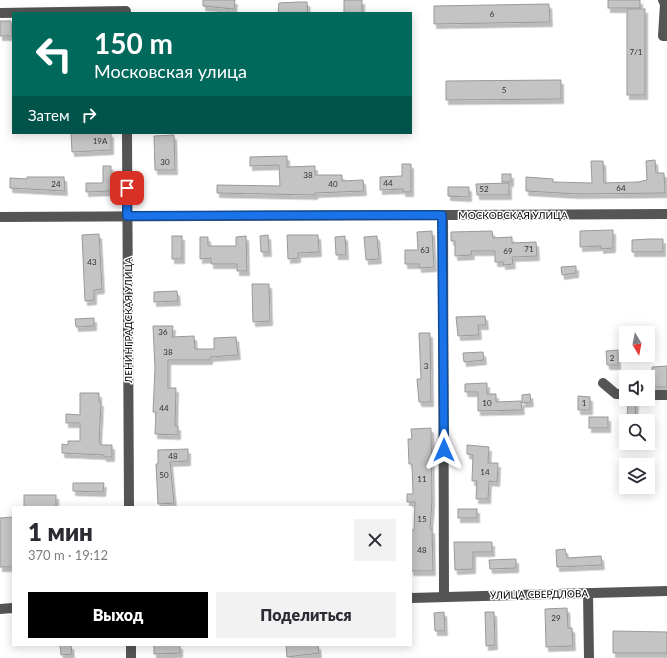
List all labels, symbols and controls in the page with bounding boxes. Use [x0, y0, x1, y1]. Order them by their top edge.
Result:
house number: 6 [490, 9, 495, 19]
text: 150 m [94, 26, 173, 60]
icon: left [28, 28, 80, 80]
house number: 7/1 [630, 47, 643, 57]
text: Московская улица [94, 60, 247, 82]
house number: 5 [502, 85, 507, 95]
icon: right [78, 104, 100, 126]
text: Затем [28, 106, 70, 124]
house number: 19А [93, 136, 108, 146]
house number: 30 [160, 157, 170, 167]
house number: 38 [303, 170, 313, 180]
pin [110, 171, 144, 205]
icon: arrive [116, 177, 138, 199]
house number: 44 [383, 178, 393, 188]
house number: 24 [51, 179, 61, 189]
house number: 40 [328, 179, 338, 189]
house number: 64 [616, 183, 626, 193]
house number: 52 [479, 184, 489, 194]
street label: МОСКОВСКАЯ УЛИЦА [458, 209, 568, 221]
house number: 71 [524, 244, 534, 254]
house number: 63 [420, 245, 430, 255]
house number: 69 [503, 246, 513, 256]
house number: 43 [87, 257, 97, 267]
street label: ЛЕНИНГРАДСКАЯ УЛИЦА [122, 257, 134, 384]
north arrow [619, 326, 655, 362]
map controls [619, 326, 655, 494]
house number: 36 [158, 327, 168, 337]
house number: 38 [163, 347, 173, 357]
house number: 2 [610, 353, 615, 363]
house number: 3 [424, 361, 429, 371]
button: sound [619, 370, 655, 406]
house number: 10 [482, 398, 492, 408]
house number: 1 [582, 398, 587, 408]
house number: 44 [159, 403, 169, 413]
button: search [619, 414, 655, 450]
position arrow [423, 429, 465, 471]
house number: 48 [168, 451, 178, 461]
button: layers [619, 458, 655, 494]
house number: 14 [480, 467, 490, 477]
house number: 50 [159, 470, 169, 480]
house number: 11 [417, 474, 427, 484]
house number: 15 [417, 514, 427, 524]
text: 1 мин [28, 517, 93, 546]
button: close [354, 519, 396, 561]
house number: 48 [417, 545, 427, 555]
text: 370 m · 19:12 [28, 547, 108, 563]
street label: УЛИЦА СВЕРДЛОВА [490, 587, 588, 601]
button: Выход [28, 592, 208, 638]
button: Поделиться [216, 592, 396, 638]
house number: 29 [551, 613, 561, 623]

